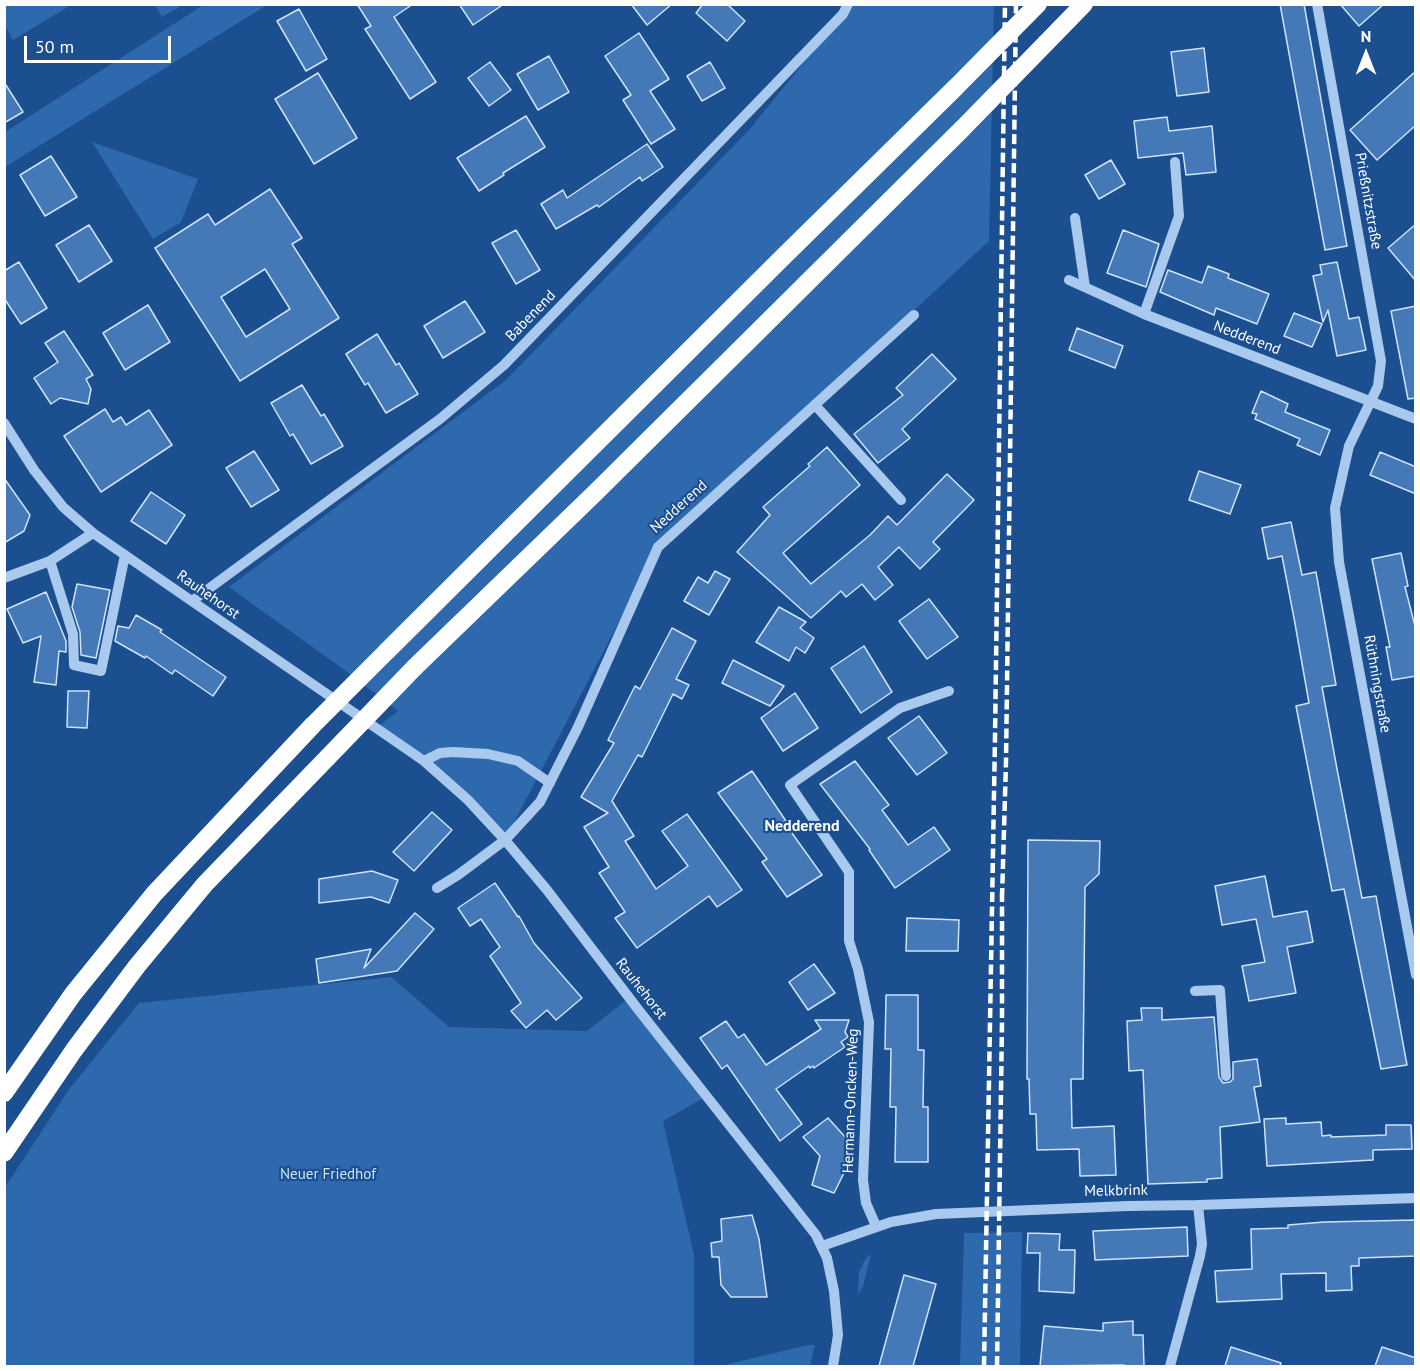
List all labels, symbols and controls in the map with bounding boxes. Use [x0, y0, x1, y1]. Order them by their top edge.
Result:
scale bar [27, 24, 174, 62]
north arrow [1336, 24, 1396, 84]
text: N [1361, 26, 1371, 46]
text: 50 m [35, 35, 74, 58]
street label: Prießnitzstraße [1351, 151, 1385, 251]
street label: Babenend [502, 287, 560, 345]
street label: Nedderend [1211, 317, 1283, 359]
street label: Nedderend [647, 477, 711, 537]
street label: Rauhehorst [173, 567, 243, 623]
street label: Rüthningstraße [1360, 634, 1394, 734]
district label: Nedderend [764, 816, 840, 836]
street label: Rauhehorst [611, 955, 671, 1023]
street label: Hermann-Oncken-Weg [839, 1028, 863, 1174]
park label: Neuer Friedhof [280, 1166, 376, 1184]
street label: Melkbrink [1084, 1181, 1148, 1201]

